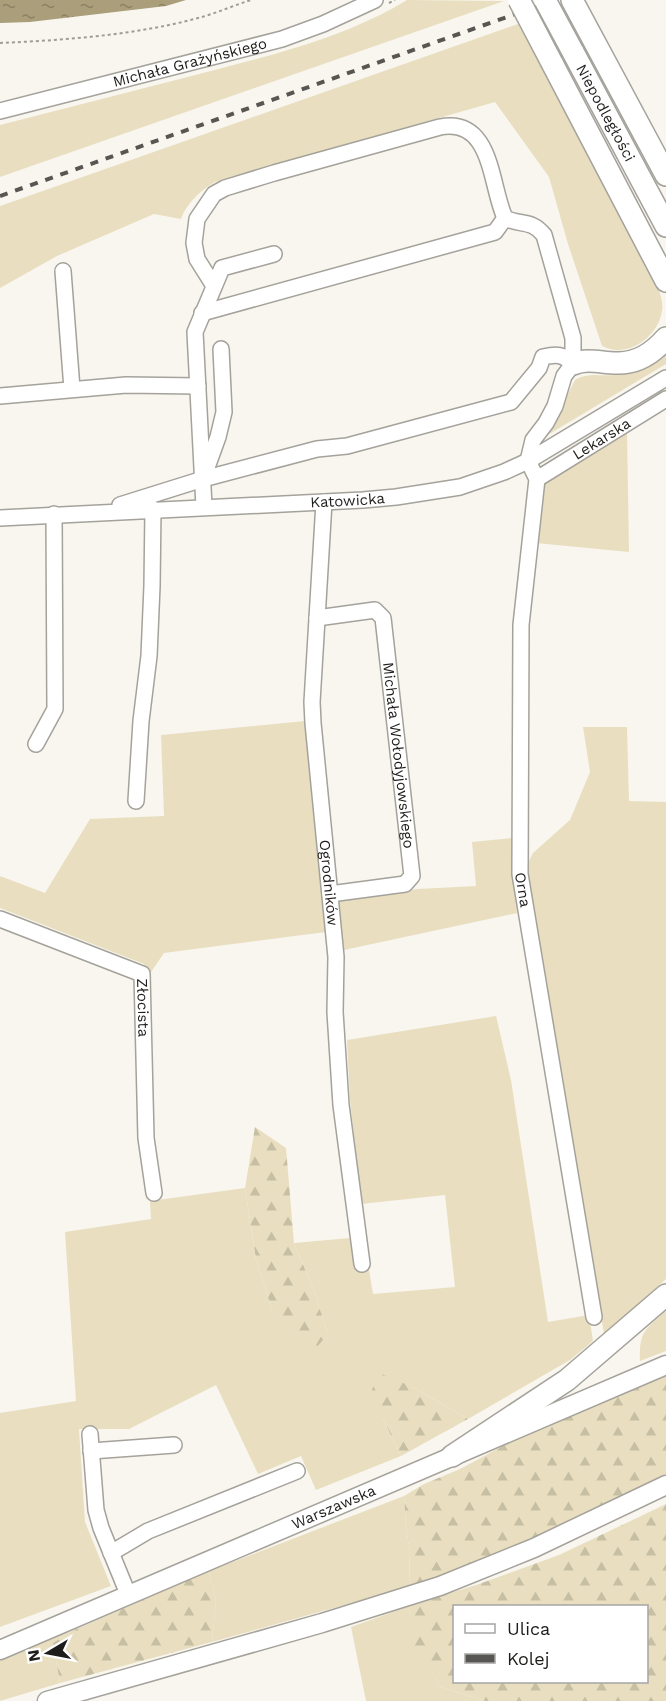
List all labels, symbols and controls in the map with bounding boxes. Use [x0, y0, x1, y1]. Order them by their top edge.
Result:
street label: Michała Grażyńskiego [111, 34, 269, 91]
street label: Niepodległości [572, 61, 639, 165]
street label: Lekarska [569, 414, 634, 464]
street label: Katowicka [310, 489, 386, 512]
street label: Michała Wołodyjowskiego [379, 661, 418, 849]
street label: Ogrodników [316, 839, 342, 927]
street label: Orna [511, 871, 534, 909]
street label: Złocista [133, 978, 153, 1038]
street label: Warszawska [289, 1481, 379, 1533]
legend [453, 1605, 648, 1683]
text: Ulica [507, 1618, 550, 1639]
north arrow [18, 1623, 78, 1683]
text: N [23, 1648, 44, 1663]
text: Kolej [507, 1648, 550, 1669]

